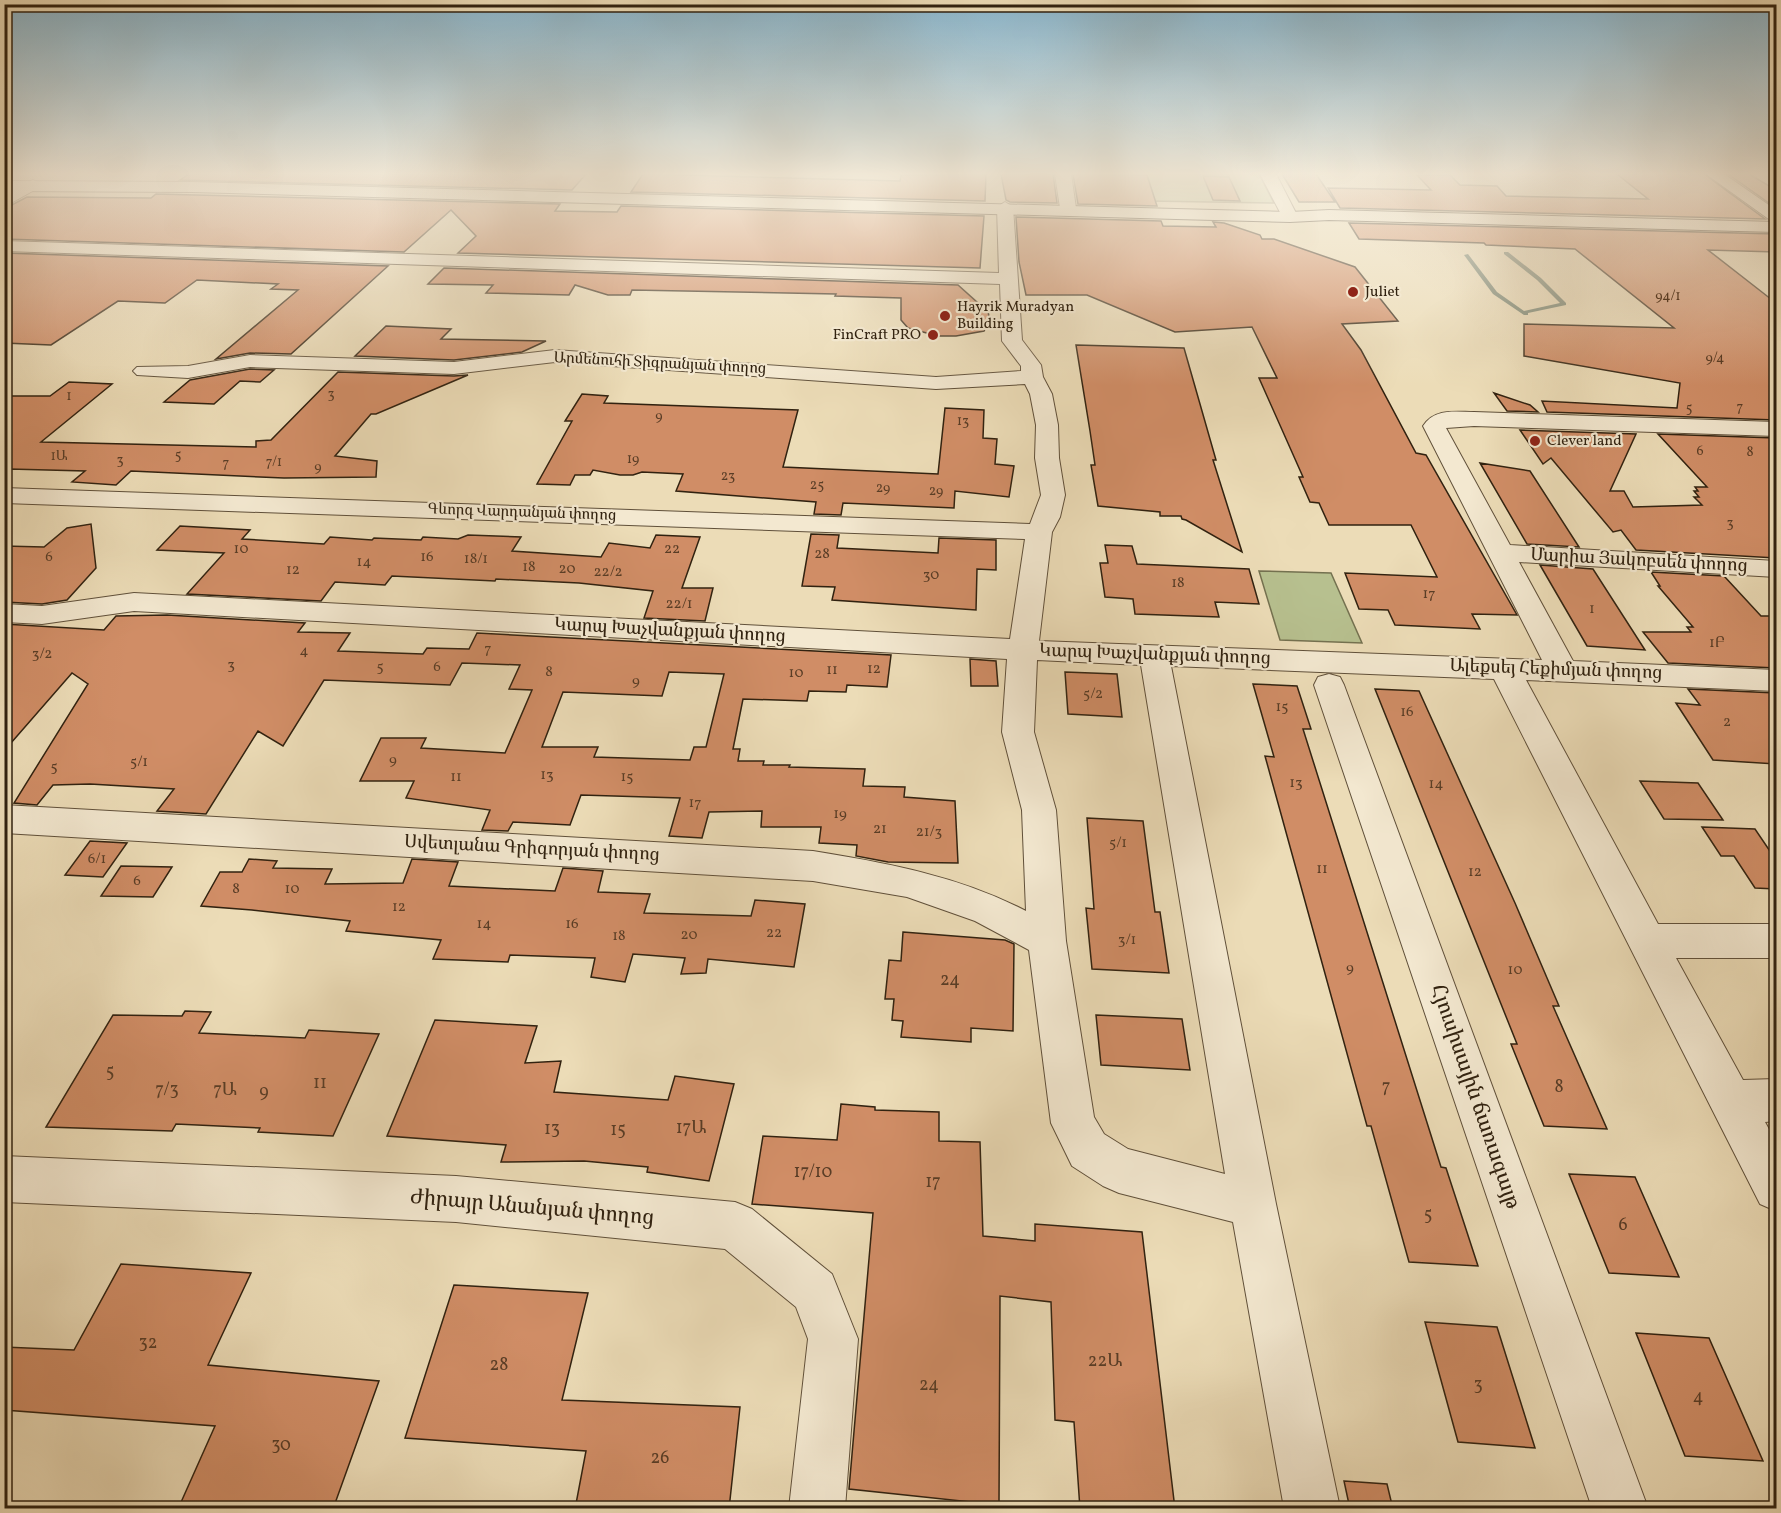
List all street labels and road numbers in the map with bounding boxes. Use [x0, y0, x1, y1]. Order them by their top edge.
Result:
street label: Արմենուհի Տիգրանյան փողոց [553, 348, 767, 380]
street label: Գևորգ Վարդանյան փողոց [427, 499, 617, 527]
street label: Մարիա Յակոբսեն փողոց [1530, 543, 1748, 579]
street label: Կարպ Խաչվանքյան փողոց [554, 612, 786, 650]
street label: Կարպ Խաչվանքյան փողոց [1039, 638, 1271, 672]
street label: Ալեքսեյ Հեքիմյան փողոց [1449, 654, 1663, 686]
street label: Սվետլանա Գրիգորյան փողոց [404, 830, 660, 868]
street label: Հյուսիսային ճառագայթ [1423, 981, 1527, 1214]
street label: Ժիրայր Անանյան փողոց [409, 1183, 655, 1233]

